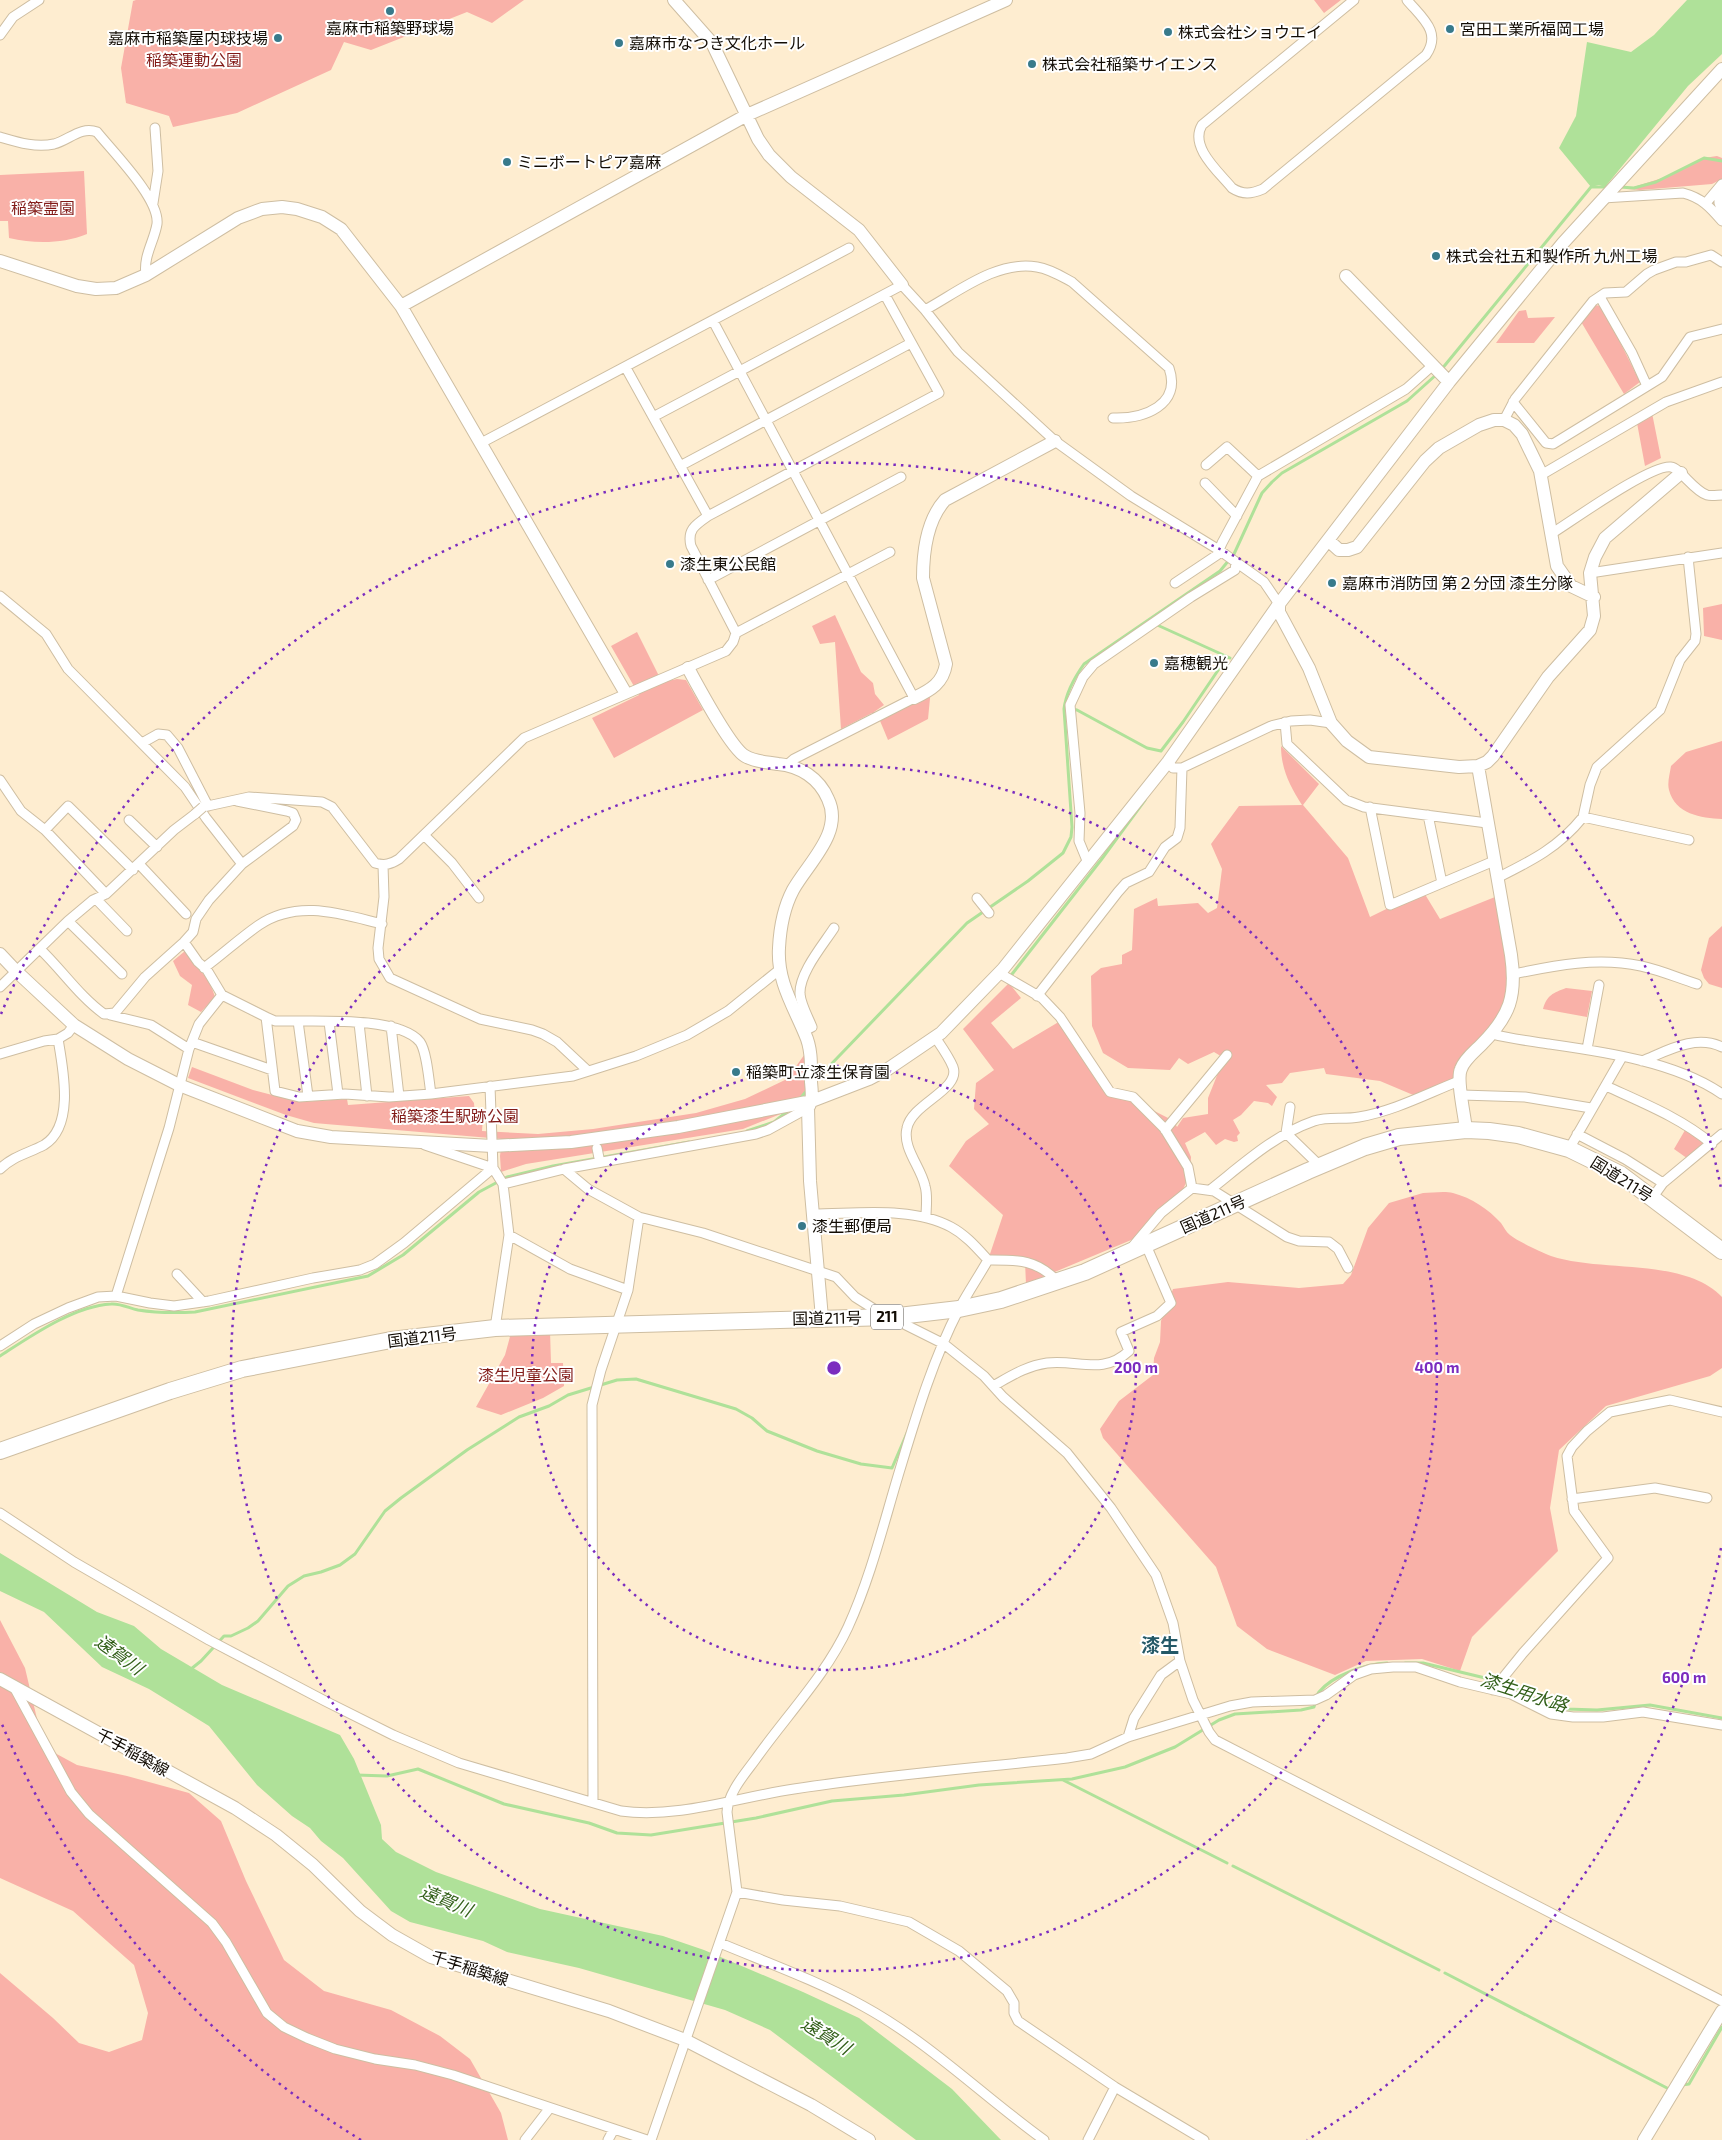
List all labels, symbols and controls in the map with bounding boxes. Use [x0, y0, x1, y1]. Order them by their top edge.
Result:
marker: 嘉麻市稲築野球場 [384, 5, 396, 17]
place label: 嘉麻市稲築野球場 [326, 18, 454, 37]
place label: 宮田工業所福岡工場 [1460, 19, 1604, 38]
place label: 株式会社ショウエイ [1178, 22, 1322, 41]
marker: 宮田工業所福岡工場 [1444, 23, 1456, 35]
marker: 株式会社ショウエイ [1162, 26, 1174, 38]
place label: 嘉麻市稲築屋内球技場 [108, 28, 268, 47]
marker: 嘉麻市稲築屋内球技場 [272, 32, 284, 44]
place label: 嘉麻市なつき文化ホール [629, 33, 805, 52]
marker: 嘉麻市なつき文化ホール [613, 37, 625, 49]
park label: 稲築運動公園 [146, 50, 242, 69]
place label: 株式会社稲築サイエンス [1042, 54, 1218, 73]
marker: 株式会社稲築サイエンス [1026, 58, 1038, 70]
place label: ミニボートピア嘉麻 [517, 152, 661, 171]
marker: ミニボートピア嘉麻 [501, 156, 513, 168]
park label: 稲築霊園 [11, 198, 75, 217]
place label: 株式会社五和製作所 九州工場 [1446, 246, 1658, 265]
marker: 株式会社五和製作所 九州工場 [1430, 250, 1442, 262]
place label: 漆生東公民館 [680, 554, 776, 573]
marker: 漆生東公民館 [664, 558, 676, 570]
place label: 嘉麻市消防団 第２分団 漆生分隊 [1342, 573, 1573, 592]
marker: 嘉麻市消防団 第２分団 漆生分隊 [1326, 577, 1338, 589]
place label: 嘉穂観光 [1164, 653, 1228, 672]
marker: 嘉穂観光 [1148, 657, 1160, 669]
place label: 稲築町立漆生保育園 [746, 1062, 890, 1081]
marker: 稲築町立漆生保育園 [730, 1066, 742, 1078]
park label: 稲築漆生駅跡公園 [391, 1106, 519, 1125]
street label: 国道211号 [1588, 1152, 1657, 1205]
street label: 国道211号 [1177, 1191, 1249, 1236]
place label: 漆生郵便局 [812, 1216, 892, 1235]
marker: 漆生郵便局 [796, 1220, 808, 1232]
road number: 211 [871, 1304, 903, 1330]
street label: 国道211号 [792, 1307, 862, 1328]
street label: 国道211号 [386, 1323, 458, 1350]
text: 200 m [1114, 1358, 1158, 1376]
text: 400 m [1415, 1358, 1459, 1376]
centre of rings [825, 1359, 843, 1377]
park label: 漆生児童公園 [478, 1365, 574, 1384]
water label: 遠賀川 [91, 1629, 150, 1680]
district label: 漆生 [1141, 1633, 1179, 1656]
water label: 漆生用水路 [1478, 1668, 1572, 1717]
text: 600 m [1662, 1668, 1706, 1686]
street label: 千手稲築線 [94, 1724, 173, 1779]
water label: 遠賀川 [417, 1879, 477, 1922]
street label: 千手稲築線 [429, 1946, 511, 1989]
water label: 遠賀川 [798, 2012, 857, 2060]

